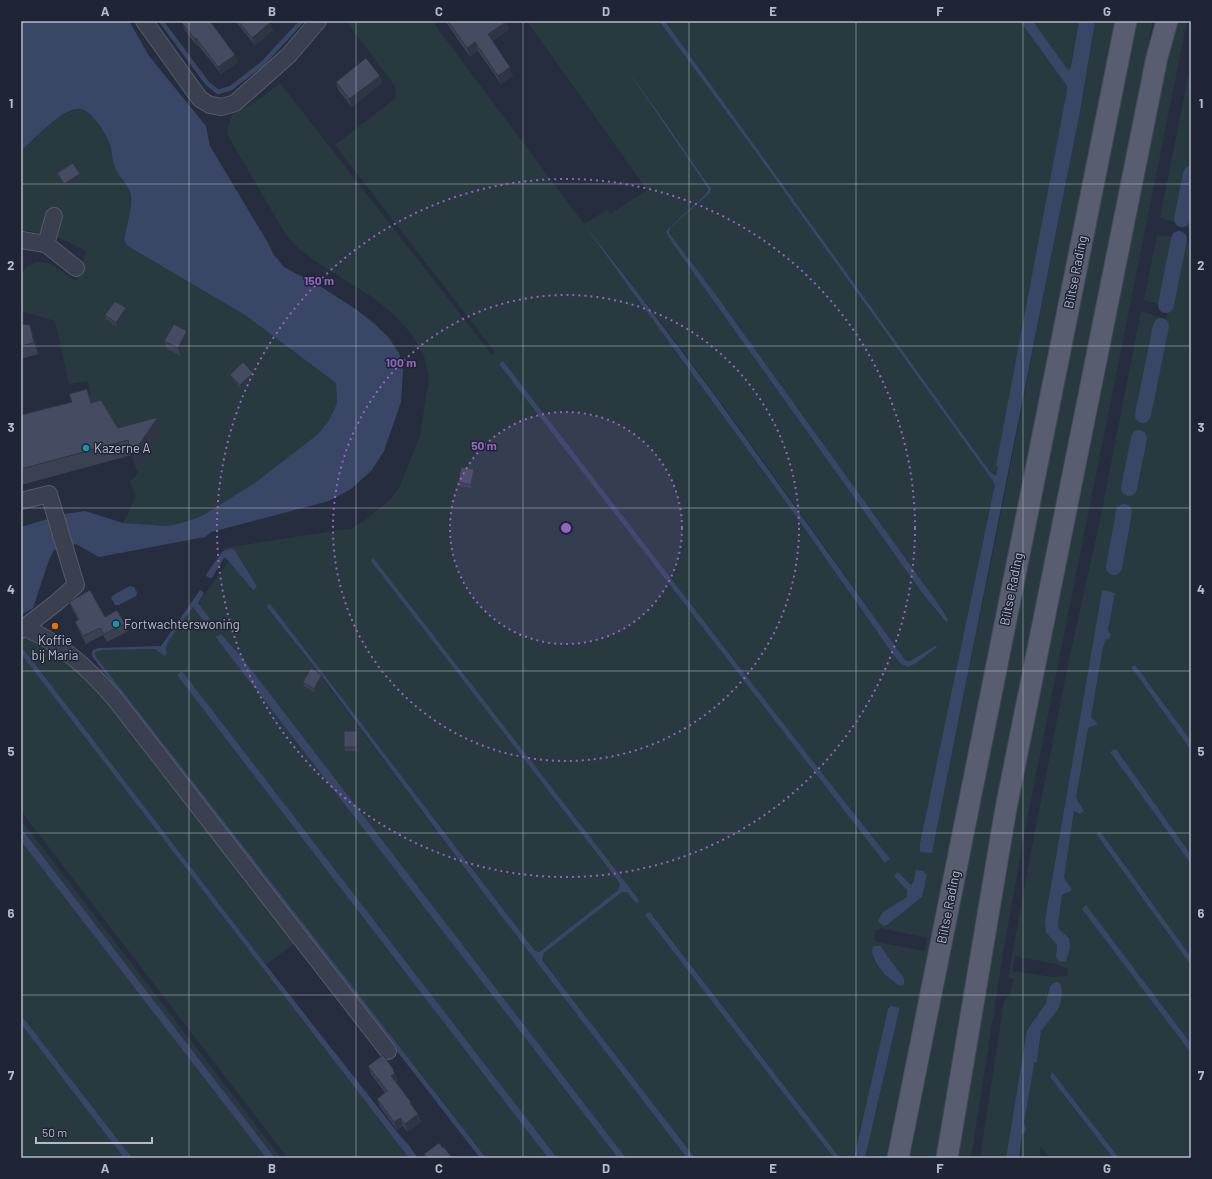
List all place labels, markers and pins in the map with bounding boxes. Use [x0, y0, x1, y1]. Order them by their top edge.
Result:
place label: Kazerne A [94, 440, 150, 456]
marker: Kazerne A [81, 443, 91, 453]
centre of rings [559, 521, 573, 535]
place label: Fortwachterswoning [124, 616, 240, 632]
marker: Fortwachterswoning [111, 619, 121, 629]
marker: Koffie bij Maria [50, 621, 60, 631]
place label: Koffie bij Maria [32, 632, 78, 663]

